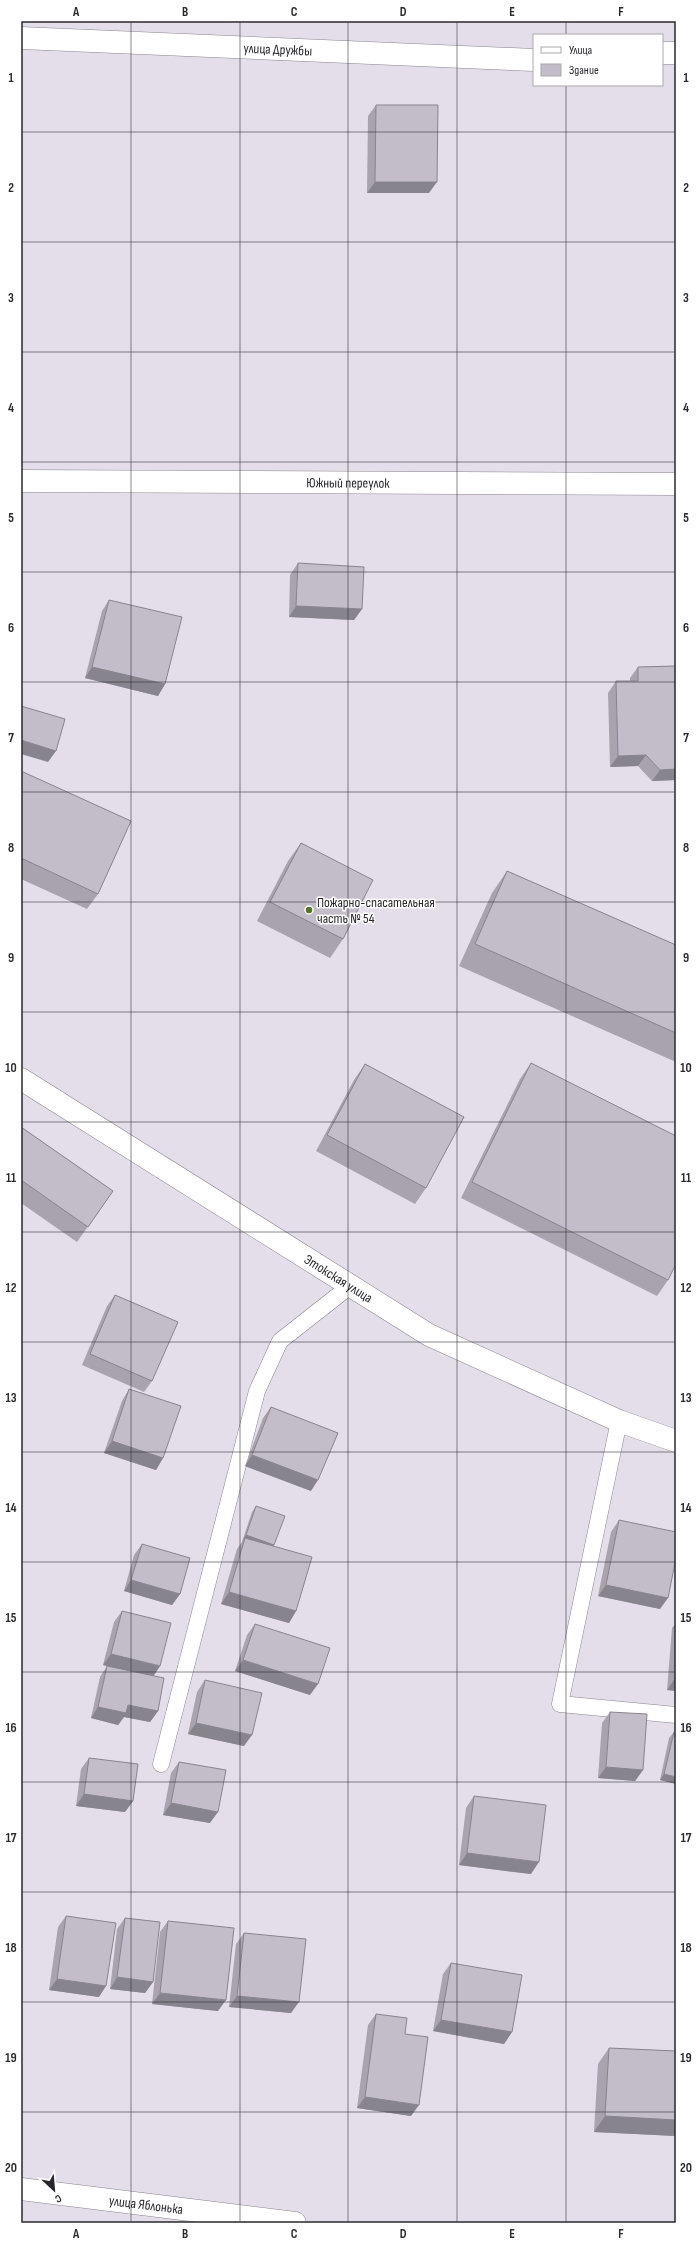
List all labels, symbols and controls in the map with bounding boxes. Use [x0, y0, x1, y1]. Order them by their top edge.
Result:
text: A [72, 4, 80, 20]
text: B [182, 4, 188, 20]
text: C [291, 4, 298, 20]
text: D [400, 4, 407, 20]
text: E [509, 4, 515, 20]
text: F [618, 4, 624, 20]
legend [533, 34, 663, 86]
street label: улица Дружбы [243, 39, 313, 59]
text: Улица [569, 43, 593, 58]
text: Здание [569, 63, 599, 78]
text: 1 [8, 70, 14, 86]
text: 1 [683, 70, 689, 86]
text: 2 [8, 180, 14, 196]
text: 2 [683, 180, 689, 196]
text: 3 [8, 290, 14, 306]
text: 3 [683, 290, 689, 306]
text: 4 [8, 400, 14, 416]
text: 4 [683, 400, 689, 416]
street label: Южный переулок [306, 474, 390, 491]
text: 5 [8, 510, 14, 526]
text: 5 [683, 510, 689, 526]
text: 6 [8, 620, 14, 636]
text: 6 [683, 620, 689, 636]
text: 7 [8, 730, 14, 746]
text: 7 [683, 730, 689, 746]
text: 8 [8, 840, 14, 856]
text: 8 [683, 840, 689, 856]
place label: Пожарно-спасательная часть № 54 [317, 894, 435, 927]
marker: Пожарно-спасательная часть № 54 [304, 905, 314, 915]
text: 9 [8, 950, 14, 966]
text: 9 [683, 950, 689, 966]
text: 10 [5, 1060, 17, 1076]
text: 10 [680, 1060, 692, 1076]
text: 11 [6, 1170, 16, 1186]
text: 11 [681, 1170, 691, 1186]
street label: Этокская улица [301, 1250, 376, 1306]
text: 12 [6, 1280, 17, 1296]
text: 12 [681, 1280, 692, 1296]
text: 13 [6, 1390, 17, 1406]
text: 13 [681, 1390, 692, 1406]
text: 14 [5, 1500, 17, 1516]
text: 14 [680, 1500, 692, 1516]
text: 15 [6, 1610, 17, 1626]
text: 15 [681, 1610, 692, 1626]
text: 16 [5, 1720, 17, 1736]
text: 16 [680, 1720, 692, 1736]
text: 17 [6, 1830, 17, 1846]
text: 17 [681, 1830, 692, 1846]
text: 18 [5, 1940, 17, 1956]
text: 18 [680, 1940, 692, 1956]
text: 19 [5, 2050, 17, 2066]
text: 19 [680, 2050, 692, 2066]
text: 20 [5, 2160, 17, 2176]
text: 20 [680, 2160, 692, 2176]
north arrow [34, 2170, 74, 2210]
text: С [52, 2191, 64, 2206]
street label: улица Яблонька [108, 2191, 184, 2218]
text: A [72, 2226, 80, 2242]
text: B [182, 2226, 188, 2242]
text: C [291, 2226, 298, 2242]
text: D [400, 2226, 407, 2242]
text: E [509, 2226, 515, 2242]
text: F [618, 2226, 624, 2242]

